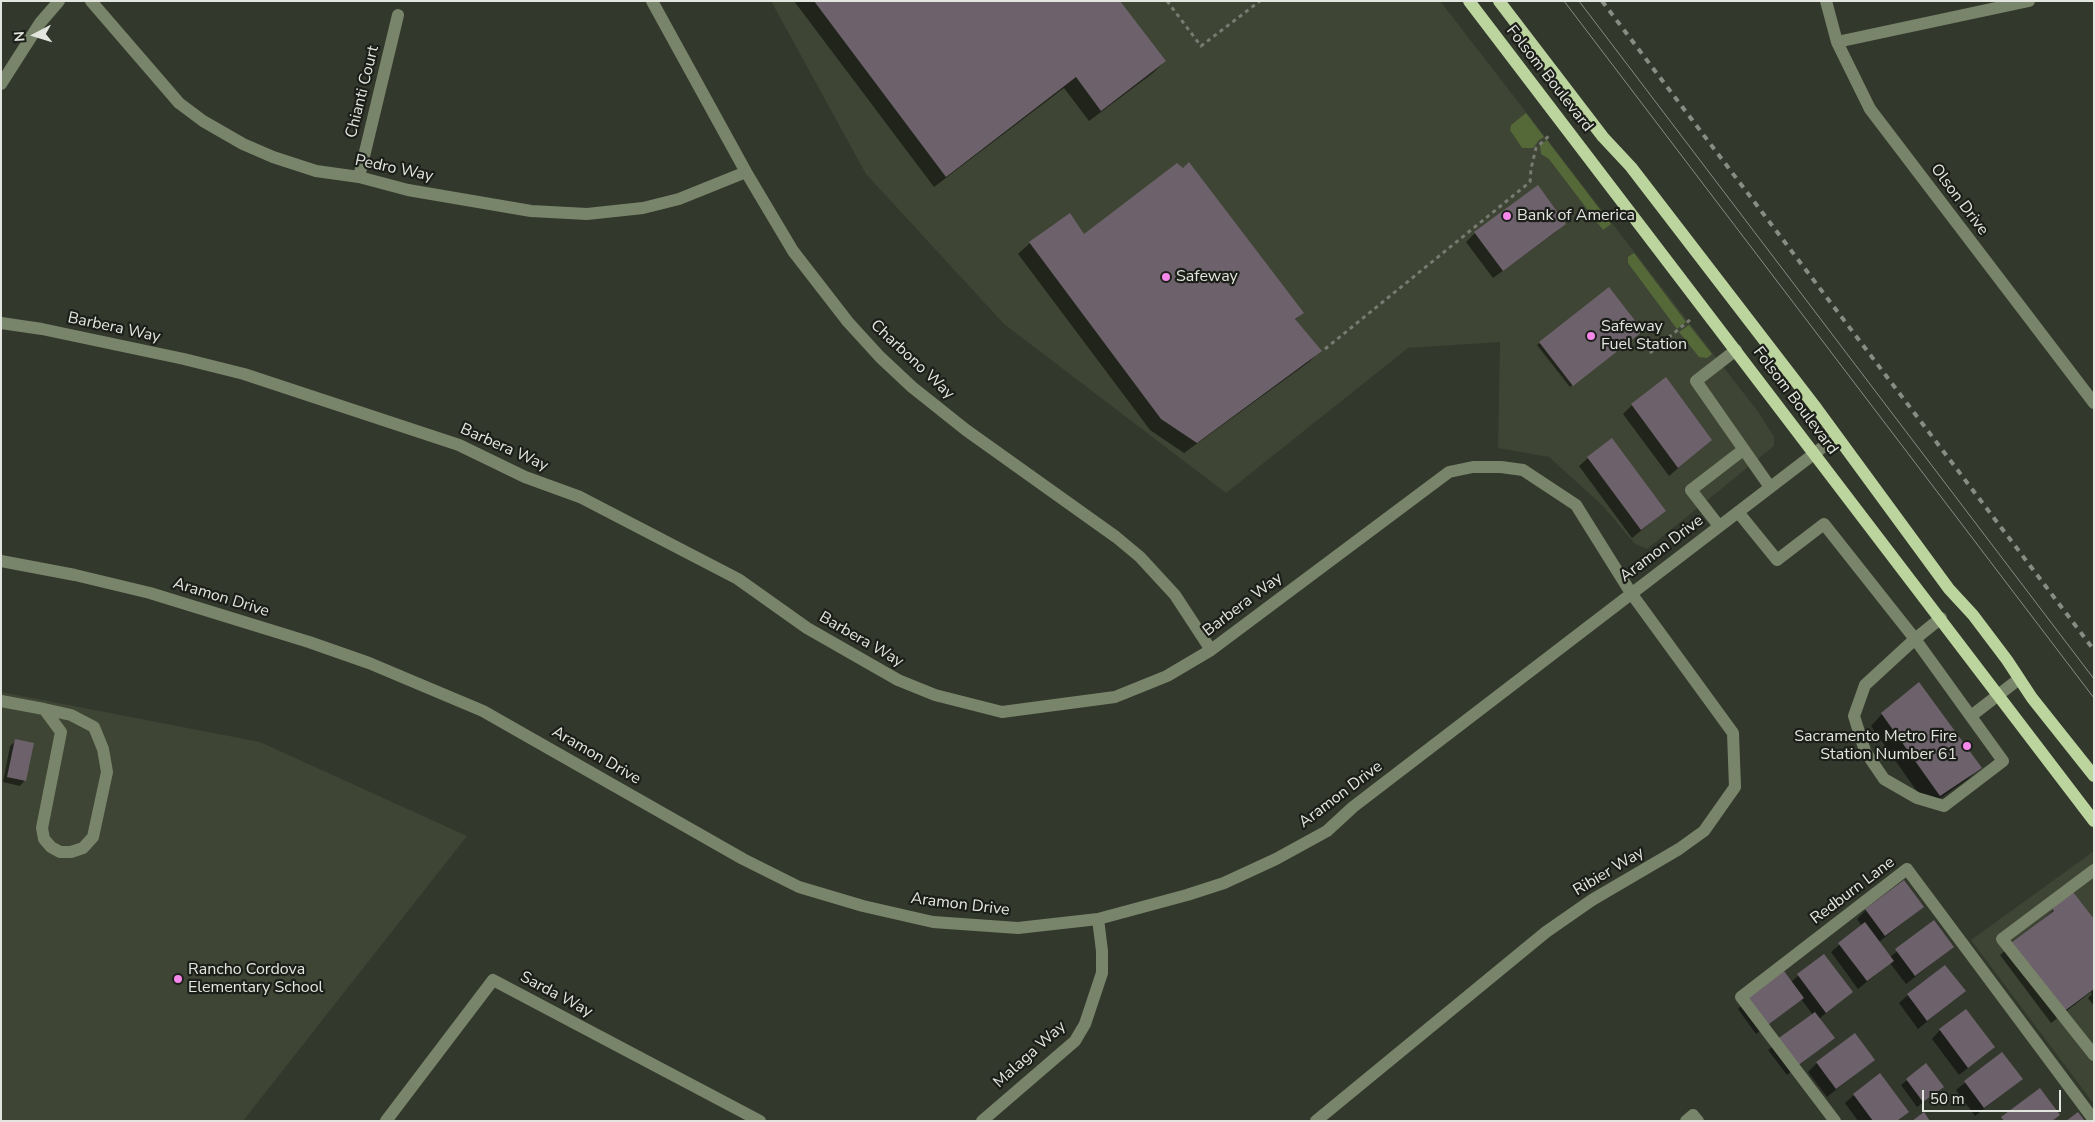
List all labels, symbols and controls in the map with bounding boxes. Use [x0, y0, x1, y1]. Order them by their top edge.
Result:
north arrow [10, 10, 60, 60]
street label: Folsom Boulevard [1502, 22, 1596, 136]
text: N [10, 30, 29, 42]
street label: Chianti Court [342, 44, 384, 140]
street label: Pedro Way [353, 151, 435, 187]
street label: Olson Drive [1926, 160, 1992, 240]
place label: Bank of America [1517, 206, 1635, 226]
marker: Bank of America [1501, 210, 1513, 222]
place label: Safeway [1176, 267, 1238, 287]
marker: Safeway [1160, 271, 1172, 283]
street label: Barbera Way [66, 309, 162, 347]
street label: Charbono Way [866, 316, 958, 404]
place label: Safeway Fuel Station [1601, 317, 1687, 355]
marker: Safeway Fuel Station [1585, 330, 1597, 342]
street label: Folsom Boulevard [1748, 343, 1842, 459]
street label: Barbera Way [457, 420, 551, 476]
street label: Aramon Drive [1616, 511, 1708, 587]
street label: Barbera Way [1200, 569, 1286, 641]
street label: Aramon Drive [171, 574, 271, 622]
street label: Barbera Way [815, 608, 907, 672]
street label: Aramon Drive [548, 723, 644, 789]
place label: Sacramento Metro Fire Station Number 61 [1794, 727, 1957, 765]
marker: Sacramento Metro Fire Station Number 61 [1961, 740, 1973, 752]
street label: Aramon Drive [1295, 757, 1387, 833]
street label: Ribier Way [1570, 843, 1648, 901]
street label: Redburn Lane [1807, 853, 1899, 929]
street label: Aramon Drive [909, 889, 1011, 921]
place label: Rancho Cordova Elementary School [188, 960, 323, 998]
street label: Sarda Way [517, 968, 595, 1022]
marker: Rancho Cordova Elementary School [172, 973, 184, 985]
street label: Malaga Way [990, 1018, 1070, 1092]
scale bar [1925, 1080, 2064, 1112]
text: 50 m [1930, 1089, 1965, 1109]

